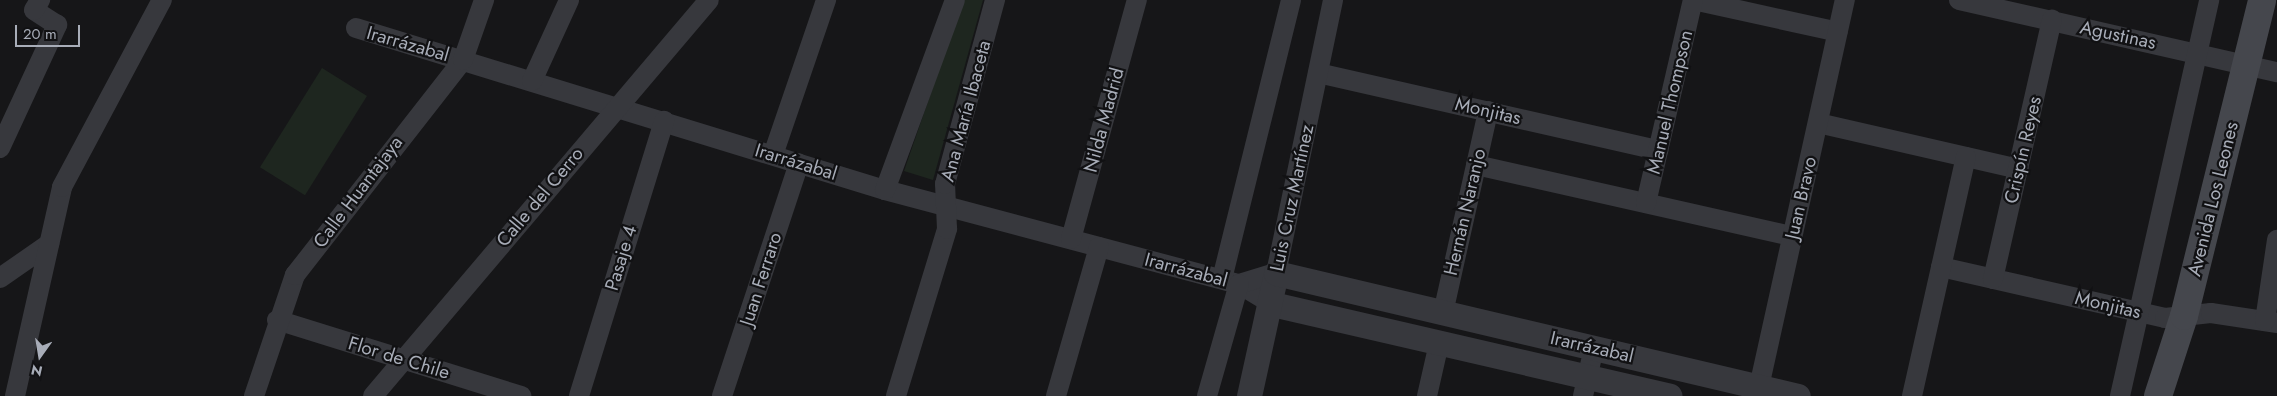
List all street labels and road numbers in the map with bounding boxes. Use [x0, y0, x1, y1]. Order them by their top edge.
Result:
street label: Agustinas [2078, 16, 2158, 54]
street label: Irarrázabal [364, 21, 452, 67]
street label: Manuel Thompson [1642, 28, 1698, 176]
street label: Ana María Ibaceta [936, 38, 996, 184]
street label: Nilda Madrid [1079, 65, 1129, 175]
street label: Monjitas [1453, 92, 1523, 130]
street label: Crispín Reyes [2000, 94, 2046, 206]
street label: Avenida Los Leones [2183, 119, 2243, 279]
street label: Luis Cruz Martínez [1265, 123, 1319, 273]
street label: Calle Huantajaya [309, 132, 407, 252]
street label: Irarrázabal [752, 139, 840, 185]
street label: Calle del Cerro [492, 143, 588, 251]
street label: Hernán Naranjo [1439, 146, 1491, 278]
street label: Juan Bravo [1780, 155, 1822, 241]
street label: Pasaje 4 [600, 223, 642, 293]
street label: Juan Ferraro [735, 229, 787, 329]
street label: Irarrázabal [1142, 248, 1230, 292]
street label: Monjitas [2073, 286, 2143, 324]
street label: Irarrázabal [1548, 326, 1636, 368]
street label: Flor de Chile [346, 332, 452, 384]

